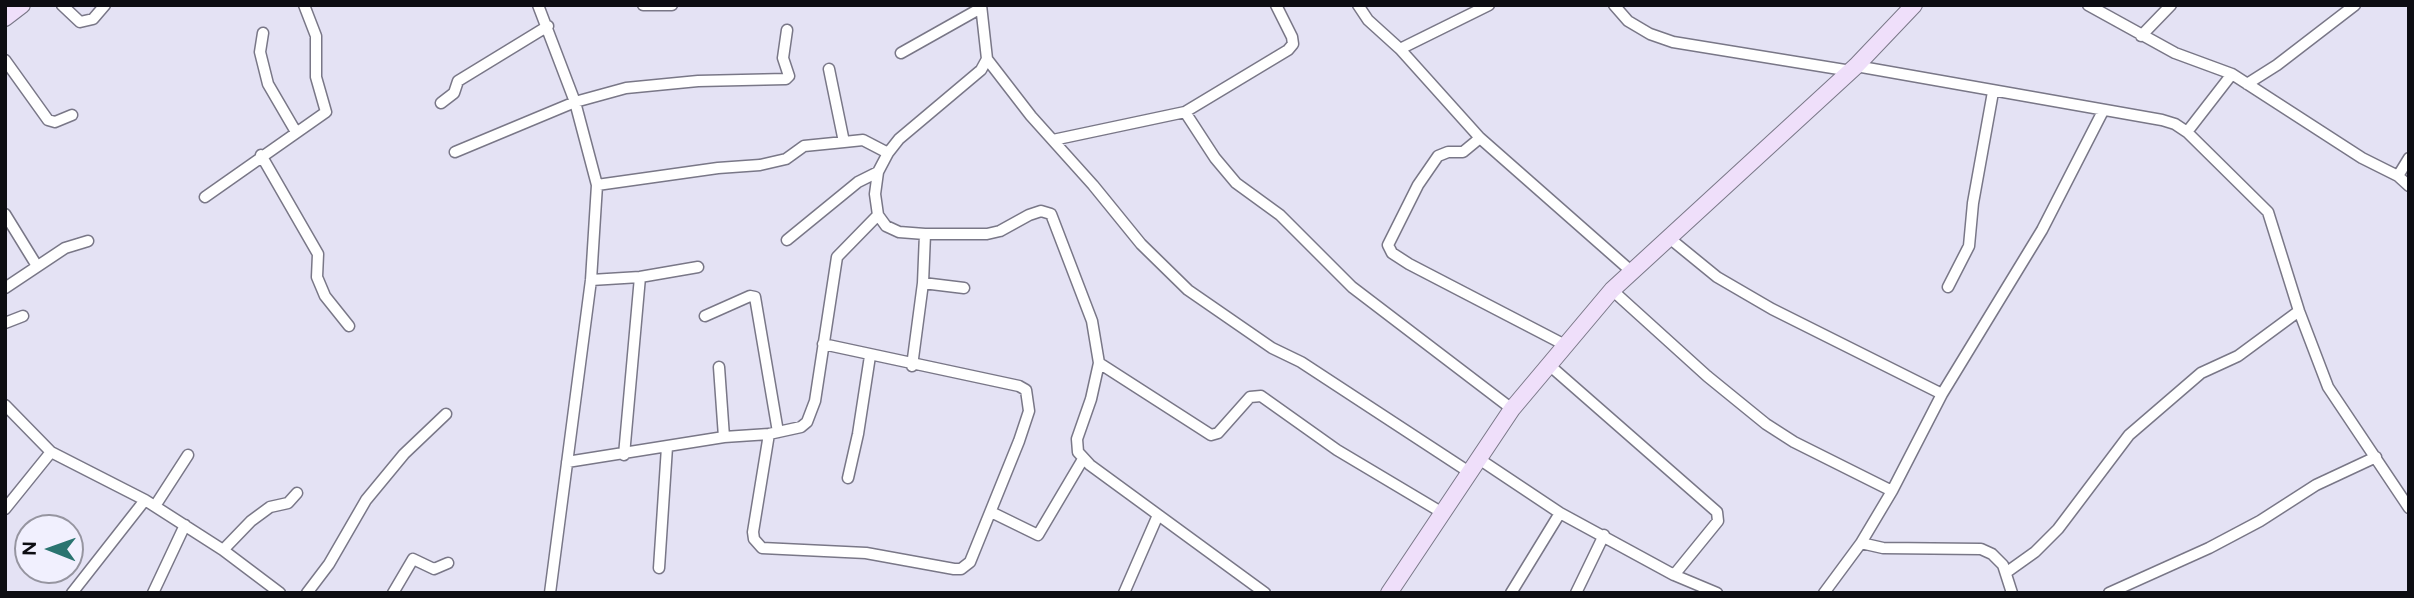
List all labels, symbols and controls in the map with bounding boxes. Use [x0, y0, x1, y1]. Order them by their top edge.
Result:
north arrow [14, 514, 84, 584]
text: N [18, 541, 41, 556]

